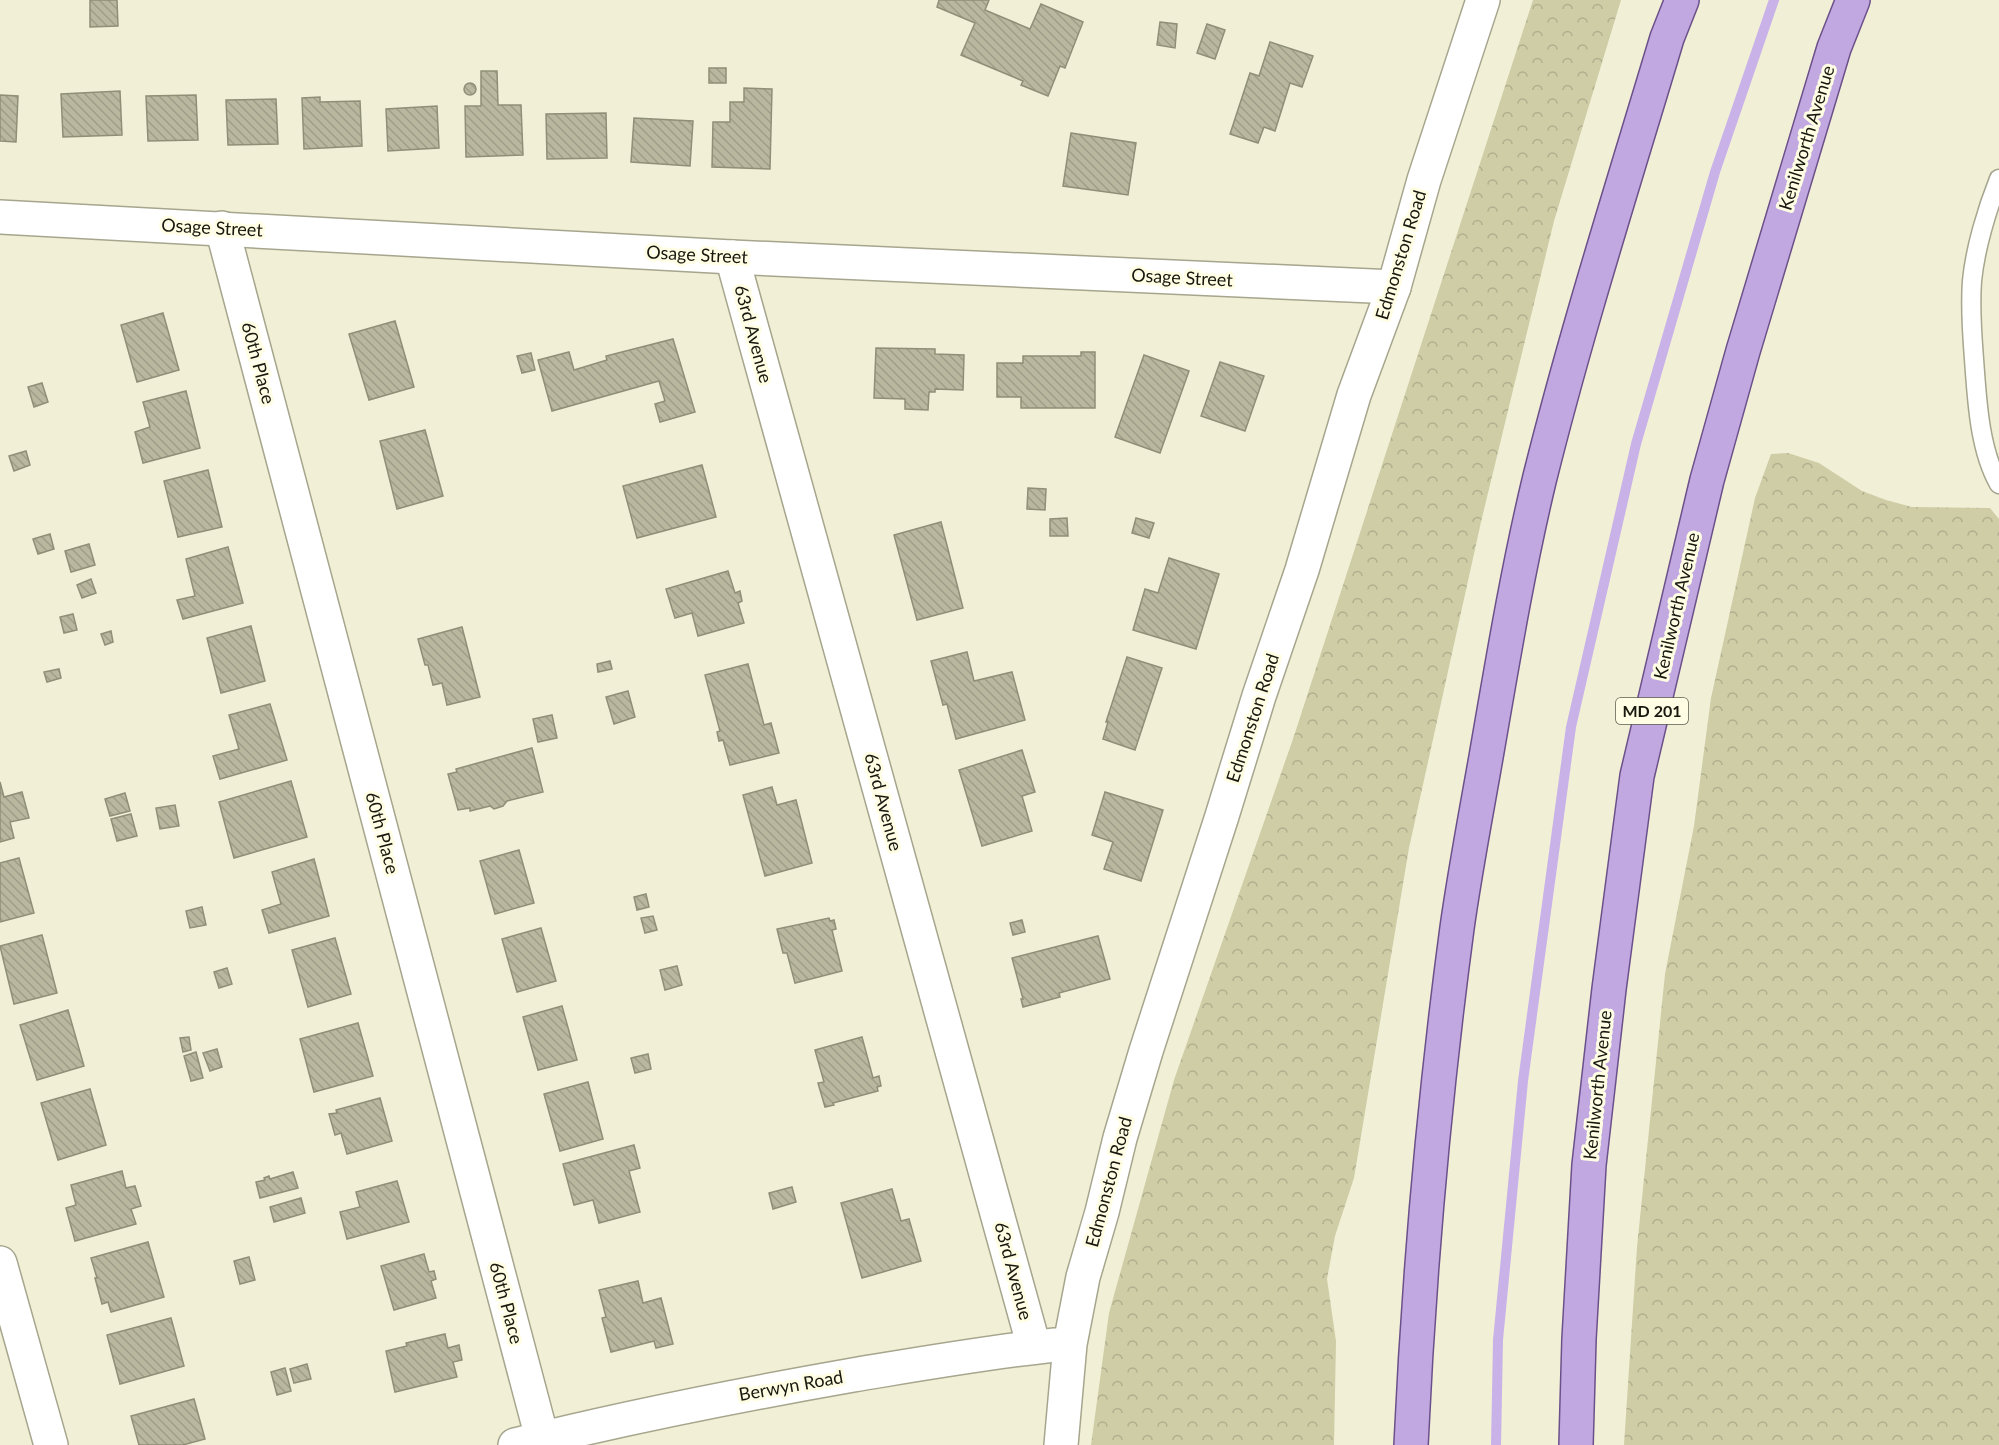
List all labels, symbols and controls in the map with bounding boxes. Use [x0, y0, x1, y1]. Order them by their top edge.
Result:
street label: Kenilworth Avenue [1774, 63, 1839, 213]
street label: Edmonston Road [1370, 187, 1430, 322]
street label: Osage Street [161, 213, 264, 241]
street label: Osage Street [646, 240, 749, 268]
street label: Osage Street [1131, 263, 1234, 291]
street label: 63rd Avenue [730, 282, 778, 385]
street label: 60th Place [237, 319, 280, 406]
street label: Kenilworth Avenue [1648, 530, 1704, 681]
street label: Edmonston Road [1221, 651, 1283, 785]
road number: MD 201 [1616, 698, 1688, 724]
street label: 63rd Avenue [860, 750, 908, 853]
street label: 60th Place [361, 789, 404, 876]
street label: Kenilworth Avenue [1578, 1009, 1616, 1161]
street label: Edmonston Road [1080, 1114, 1136, 1249]
street label: 63rd Avenue [990, 1219, 1038, 1322]
street label: 60th Place [485, 1259, 528, 1346]
street label: Berwyn Road [737, 1365, 845, 1405]

